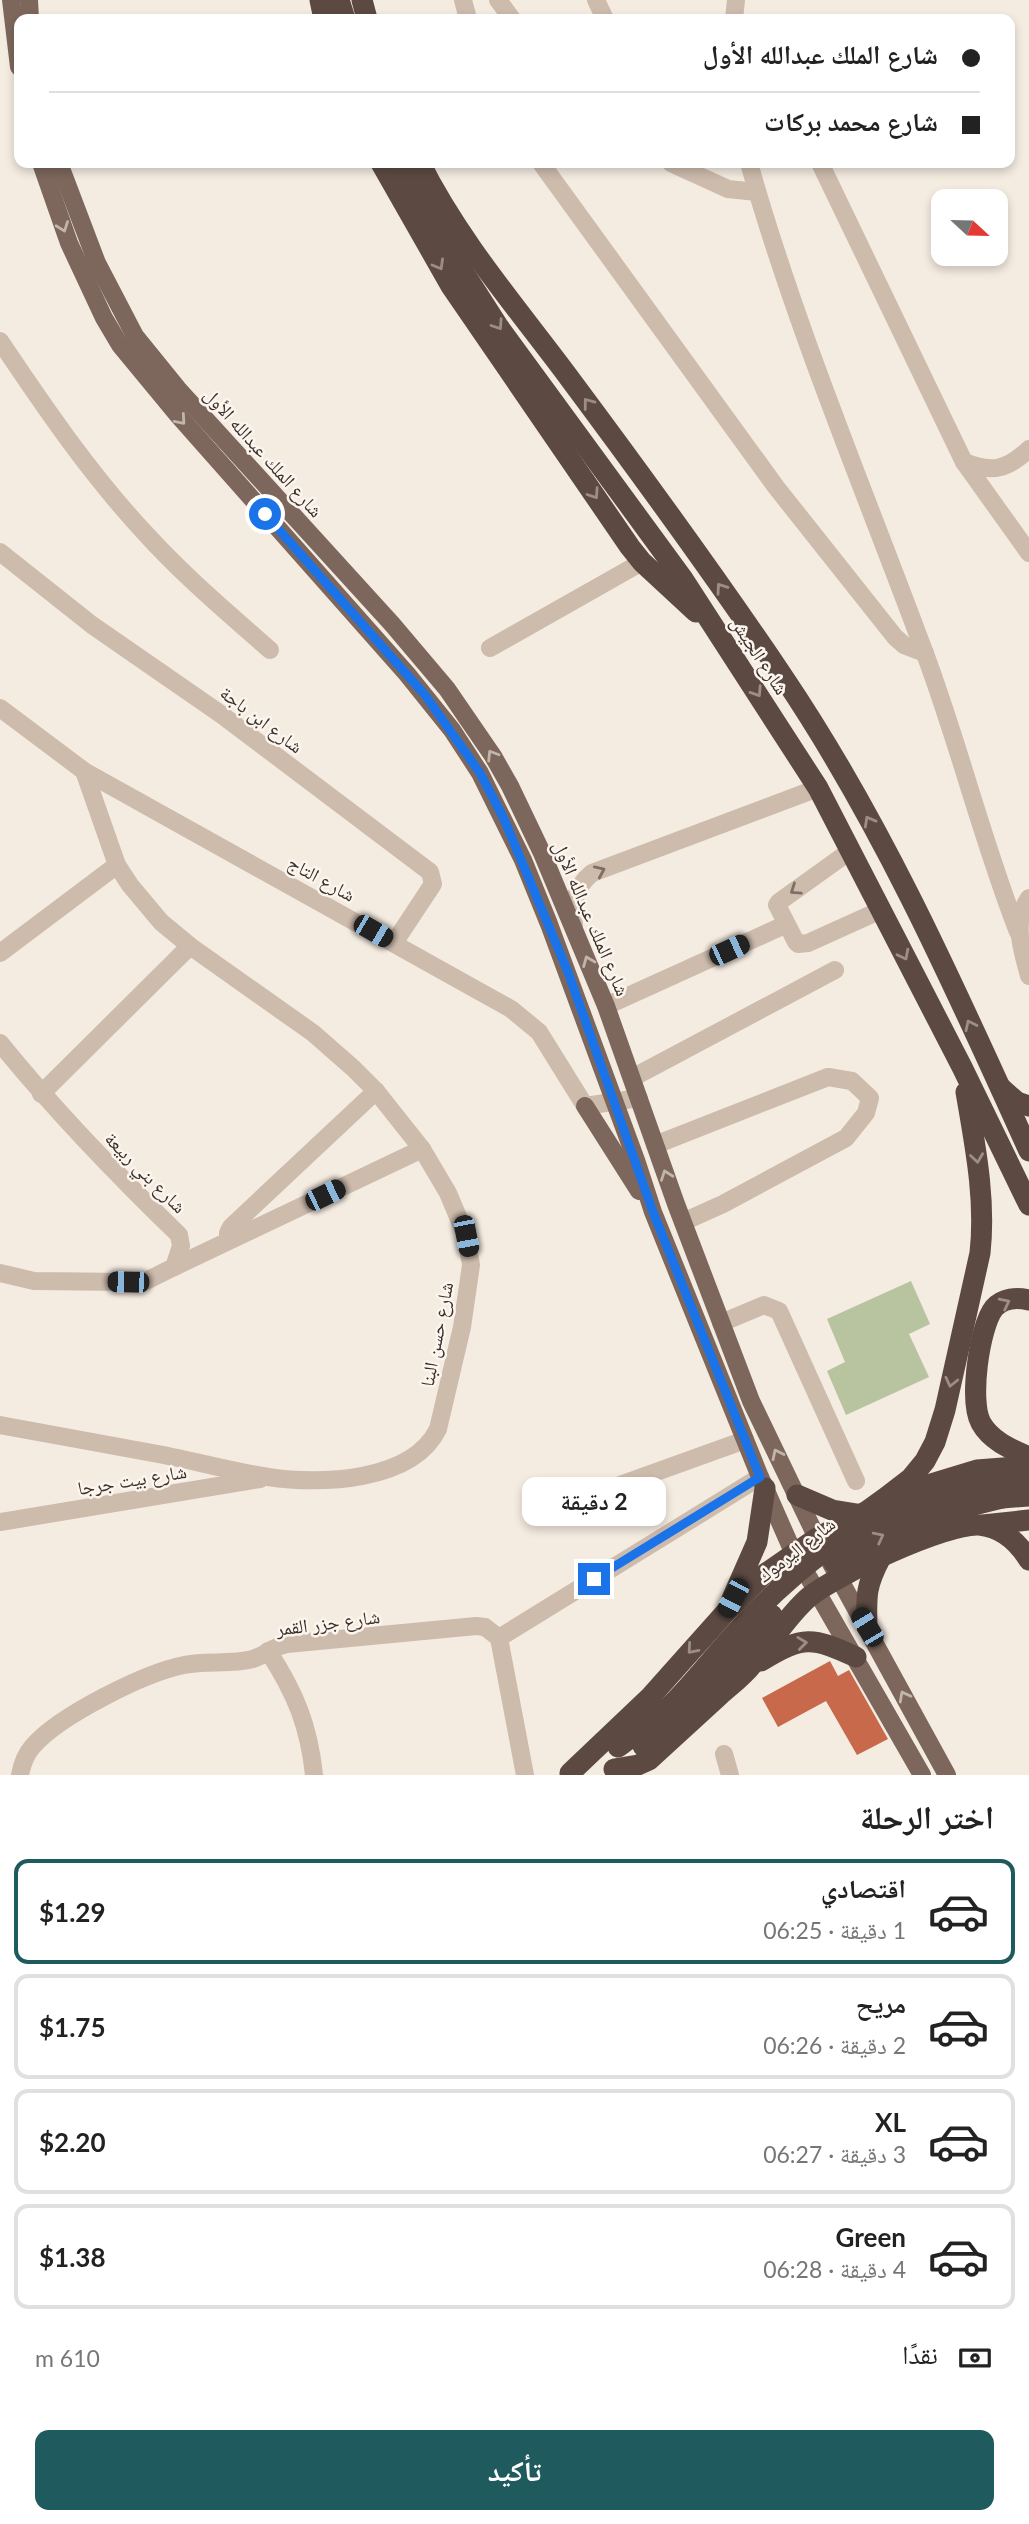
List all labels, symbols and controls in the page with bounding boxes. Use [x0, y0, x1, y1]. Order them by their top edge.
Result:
text: شارع الملك عبدالله الأول [703, 38, 938, 70]
text: شارع محمد بركات [764, 105, 938, 137]
north arrow [931, 189, 1008, 266]
map controls [931, 189, 1008, 266]
one-way arrow [55, 221, 69, 233]
one-way arrow [431, 257, 444, 270]
one-way arrow [490, 317, 502, 330]
street label: شارع الملك عبدالله الأول [199, 383, 328, 522]
one-way arrow [584, 398, 596, 411]
one-way arrow [173, 411, 185, 424]
one-way arrow [586, 486, 598, 499]
route start [249, 498, 281, 530]
one-way arrow [716, 583, 729, 596]
street label: شارع الجيش [725, 612, 794, 699]
street label: شارع ابن باجة [216, 681, 308, 758]
one-way arrow [749, 685, 762, 698]
one-way arrow [487, 750, 500, 763]
one-way arrow [864, 816, 877, 829]
street label: شارع الملك عبدالله الأول [548, 837, 635, 999]
street label: شارع التاج [284, 850, 360, 907]
one-way arrow [593, 865, 605, 879]
one-way arrow [789, 882, 802, 895]
car [350, 911, 397, 951]
car [706, 932, 753, 968]
one-way arrow [896, 948, 909, 960]
one-way arrow [582, 956, 596, 968]
one-way arrow [965, 1020, 979, 1032]
street label: شارع بني ربيعة [97, 1127, 191, 1221]
one-way arrow [969, 1152, 984, 1164]
one-way arrow [660, 1169, 674, 1181]
car [302, 1176, 349, 1214]
car [452, 1213, 481, 1259]
car [107, 1271, 150, 1293]
street label: شارع حسن البنا [415, 1280, 458, 1388]
one-way arrow [997, 1298, 1010, 1312]
one-way arrow [945, 1376, 960, 1388]
one-way arrow [771, 1449, 785, 1461]
street label: شارع بيت جرجا [76, 1459, 188, 1500]
callout: 2 دقيقة [522, 1478, 666, 1526]
text: 2 دقيقة [560, 1487, 628, 1515]
street label: شارع اليرموك [753, 1512, 840, 1587]
one-way arrow [872, 1531, 884, 1545]
route end [578, 1563, 610, 1595]
car [714, 1575, 753, 1621]
street label: شارع جزر القمر [274, 1604, 381, 1641]
car [848, 1604, 887, 1650]
one-way arrow [796, 1635, 808, 1650]
one-way arrow [688, 1641, 700, 1654]
one-way arrow [899, 1690, 912, 1703]
text: اختر الرحلة [860, 1797, 994, 1836]
text: اقتصادي [821, 1872, 906, 1904]
icon: car [927, 1880, 990, 1943]
text: $1.29 [39, 1896, 106, 1928]
text: 1 دقيقة · 06:25 [763, 1916, 906, 1944]
text: مريح [856, 1987, 906, 2019]
icon: car [927, 1995, 990, 2058]
text: $1.75 [39, 2011, 106, 2043]
text: 2 دقيقة · 06:26 [763, 2031, 906, 2059]
text: XL [875, 2106, 906, 2138]
icon: car [927, 2110, 990, 2173]
text: $2.20 [39, 2126, 106, 2158]
text: 3 دقيقة · 06:27 [763, 2140, 906, 2168]
text: Green [836, 2221, 906, 2253]
icon: car [927, 2225, 990, 2288]
text: $1.38 [39, 2241, 106, 2273]
text: 4 دقيقة · 06:28 [763, 2255, 906, 2283]
text: نقدًا [902, 2338, 938, 2370]
icon: cash [956, 2339, 994, 2377]
text: 610 m [35, 2344, 100, 2372]
button: تأكيد [35, 2430, 994, 2510]

